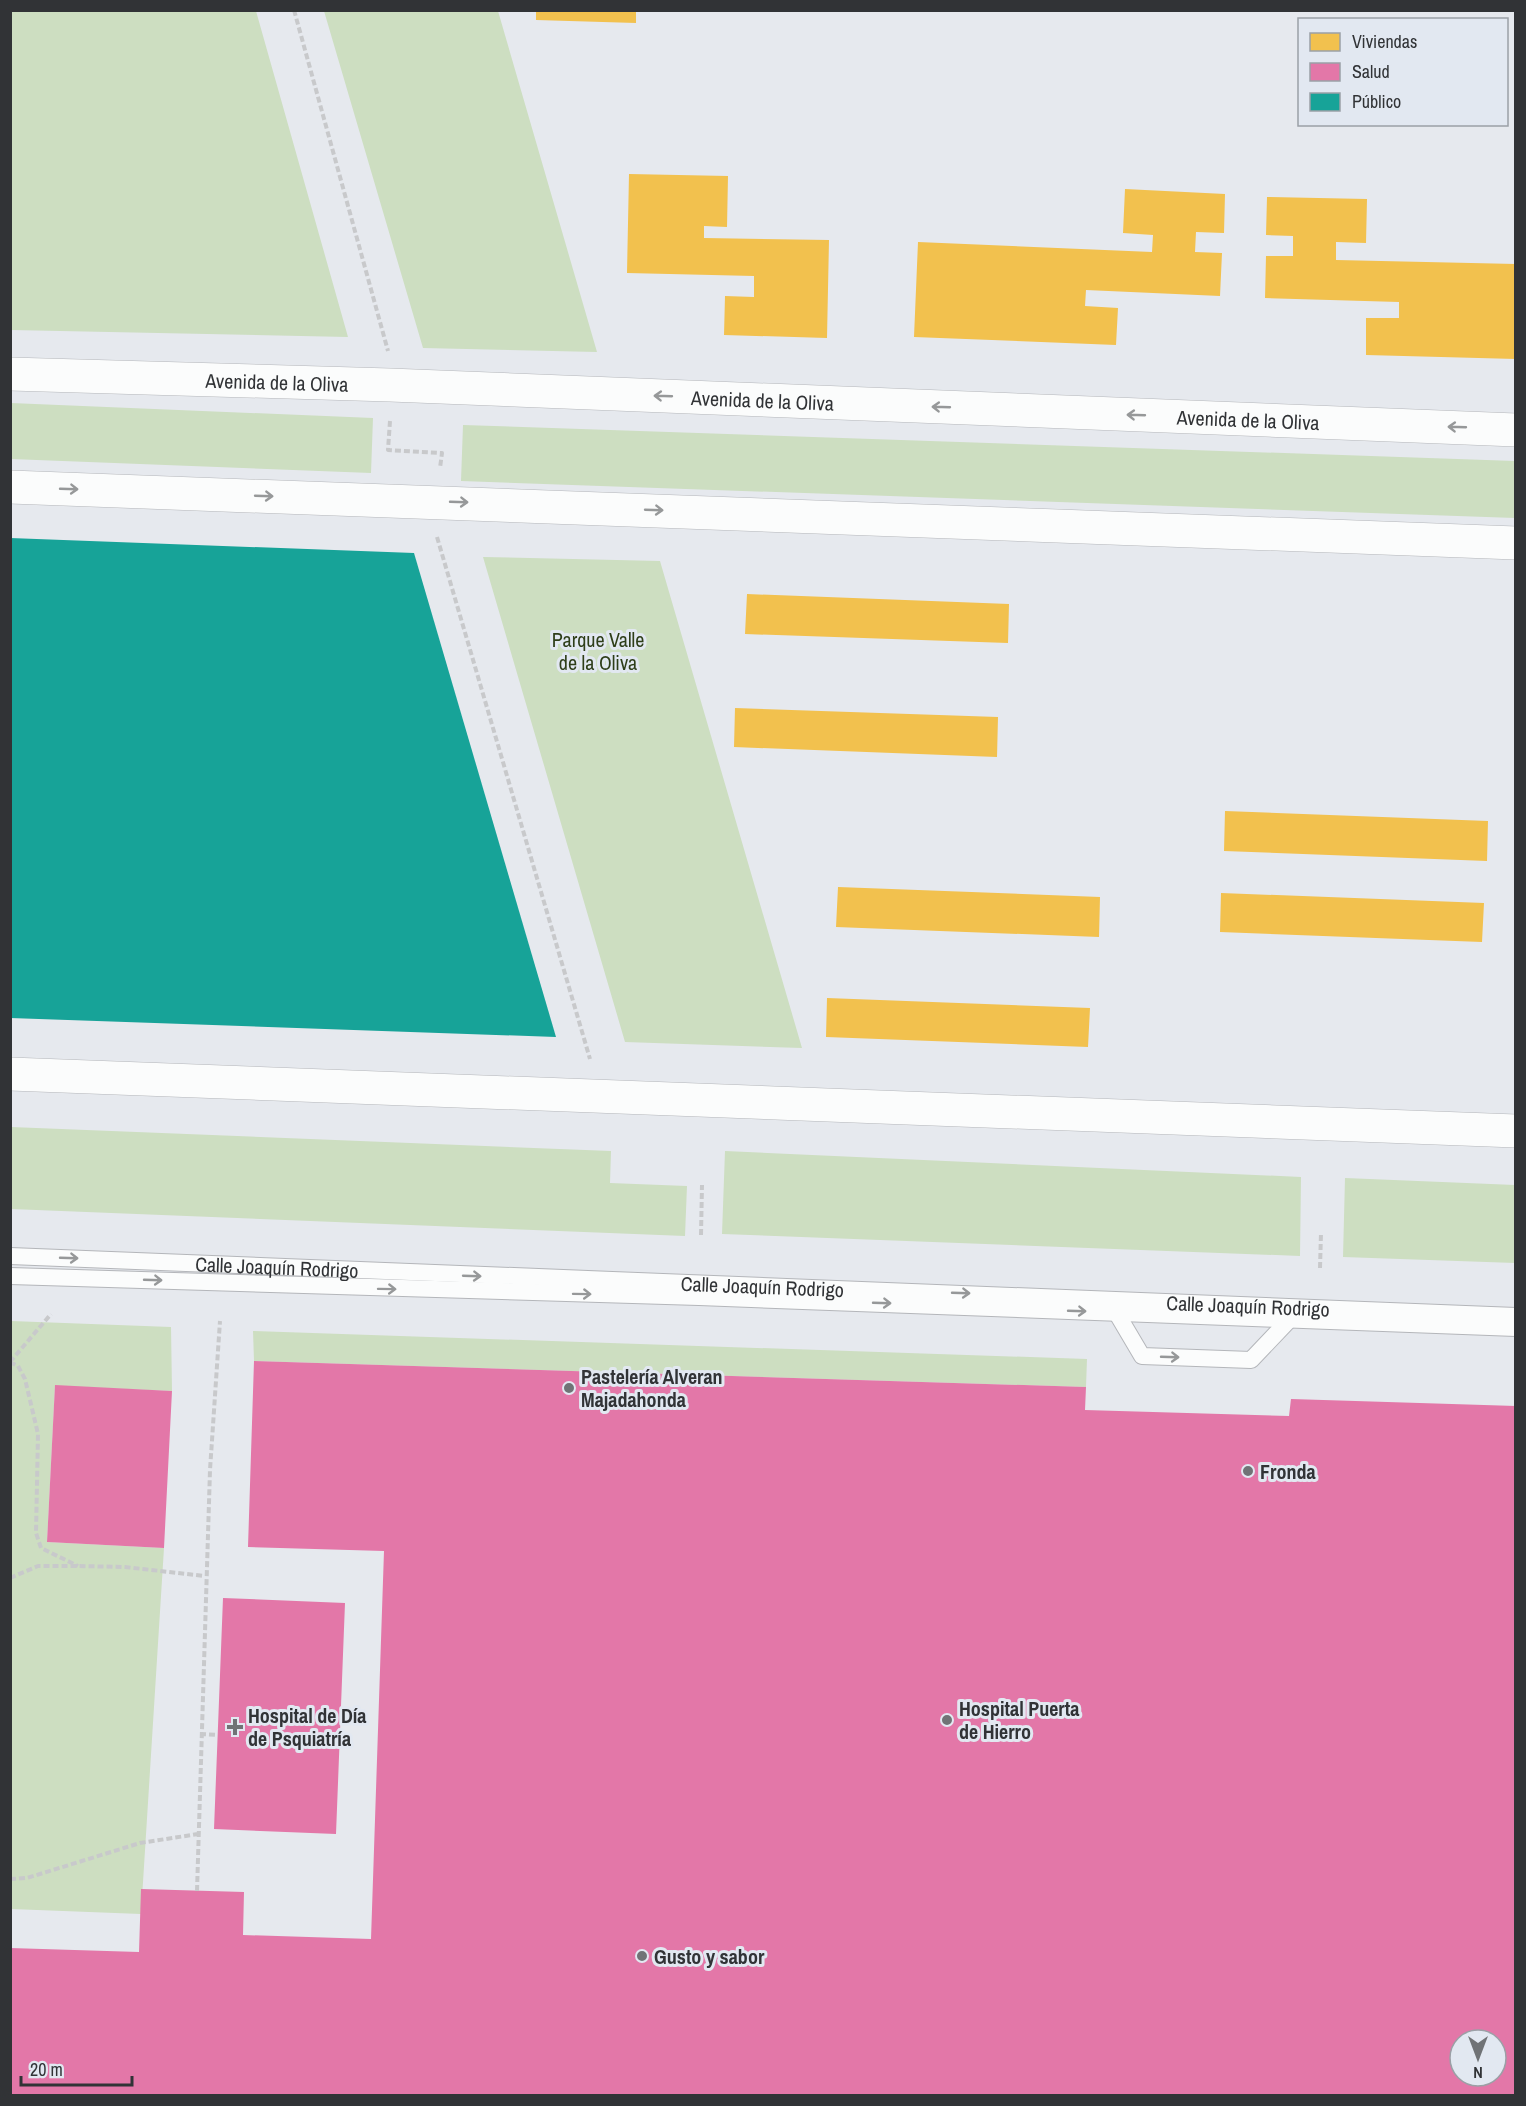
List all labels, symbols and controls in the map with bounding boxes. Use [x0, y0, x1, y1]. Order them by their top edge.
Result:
legend [1298, 18, 1508, 126]
text: Viviendas [1352, 29, 1417, 54]
text: Salud [1352, 59, 1390, 84]
text: Público [1352, 89, 1401, 114]
street label: Avenida de la Oliva [204, 366, 349, 397]
street label: Avenida de la Oliva [690, 384, 834, 416]
one-way arrow [653, 390, 673, 401]
one-way arrow [932, 401, 952, 412]
street label: Avenida de la Oliva [1175, 403, 1320, 436]
one-way arrow [1127, 409, 1147, 420]
one-way arrow [1448, 422, 1468, 433]
one-way arrow [58, 483, 78, 495]
one-way arrow [253, 490, 273, 501]
one-way arrow [448, 497, 468, 508]
one-way arrow [643, 504, 663, 515]
park label: Parque Valle de la Oliva [552, 626, 644, 676]
street label: Calle Joaquín Rodrigo [195, 1250, 359, 1283]
one-way arrow [58, 1253, 78, 1264]
street label: Calle Joaquín Rodrigo [680, 1269, 845, 1303]
one-way arrow [462, 1270, 482, 1282]
one-way arrow [142, 1275, 162, 1286]
one-way arrow [377, 1283, 397, 1294]
one-way arrow [950, 1287, 970, 1299]
one-way arrow [572, 1288, 592, 1299]
street label: Calle Joaquín Rodrigo [1166, 1289, 1330, 1322]
one-way arrow [871, 1298, 891, 1309]
one-way arrow [1066, 1305, 1086, 1316]
one-way arrow [1160, 1351, 1180, 1363]
place label: Pastelería Alveran Majadahonda [581, 1363, 723, 1413]
marker: Pastelería Alveran Majadahonda [562, 1381, 576, 1395]
place label: Fronda [1260, 1458, 1316, 1485]
marker: Fronda [1241, 1464, 1255, 1478]
place label: Hospital Puerta de Hierro [959, 1695, 1079, 1745]
place label: Hospital de Día de Psquiatría [248, 1702, 366, 1752]
marker: Hospital Puerta de Hierro [940, 1713, 954, 1727]
marker: Hospital de Día de Psquiatría [226, 1718, 244, 1736]
place label: Gusto y sabor [654, 1943, 765, 1970]
marker: Gusto y sabor [635, 1949, 649, 1963]
north arrow [1448, 2028, 1508, 2088]
scale bar [21, 2049, 132, 2087]
text: 20 m [30, 2057, 63, 2082]
text: N [1473, 2062, 1483, 2084]

